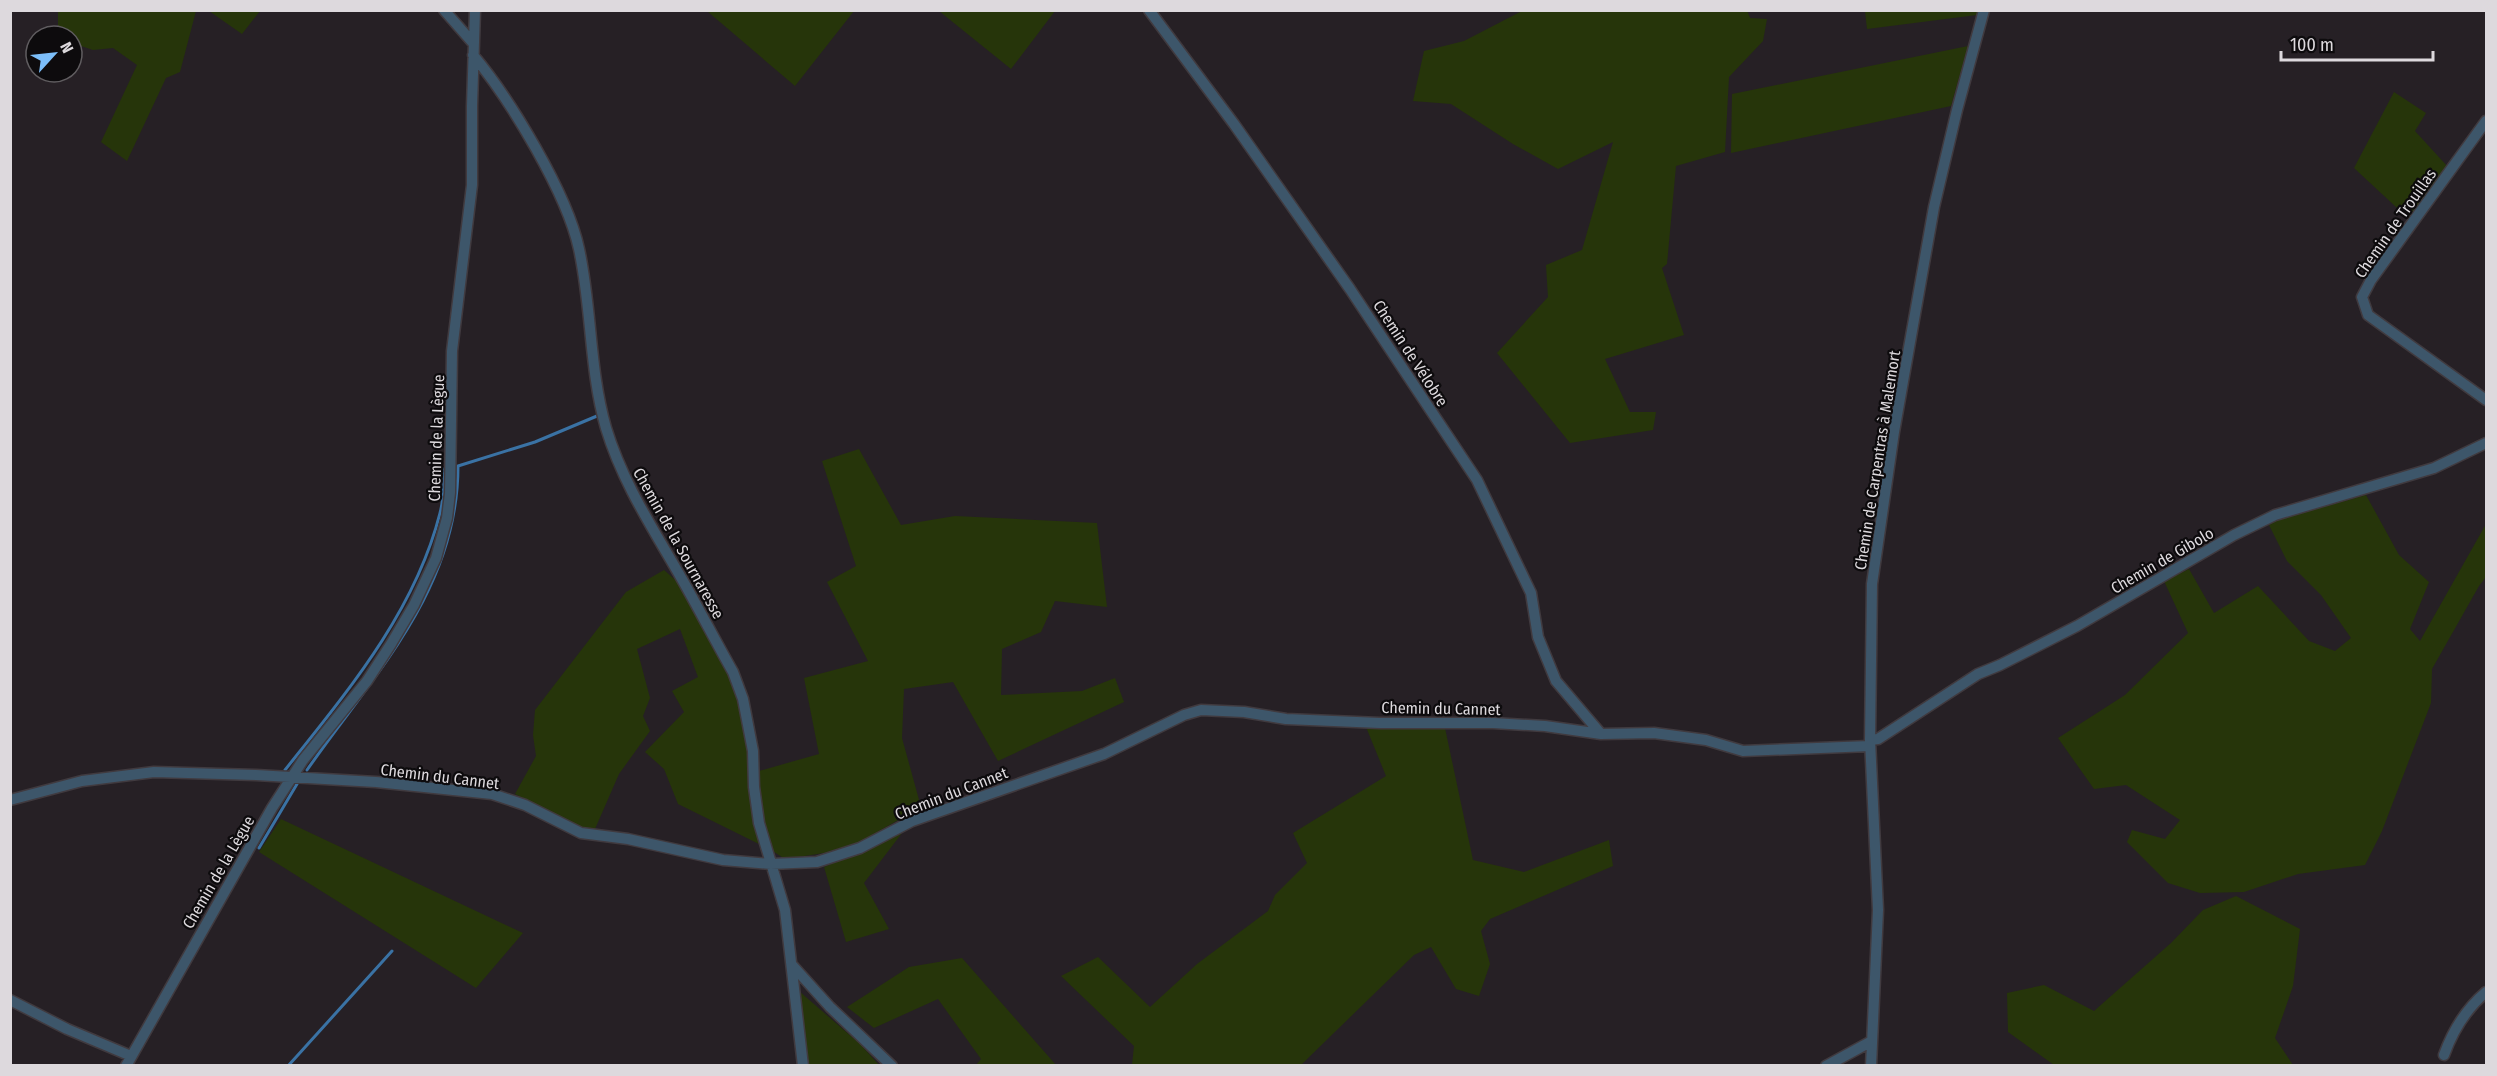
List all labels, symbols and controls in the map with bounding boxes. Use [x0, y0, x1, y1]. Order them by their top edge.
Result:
north arrow [24, 24, 84, 84]
scale bar [2281, 24, 2432, 62]
text: 100 m [2290, 34, 2334, 56]
text: N [56, 39, 78, 56]
street label: Chemin de Trouillas [2351, 165, 2440, 282]
street label: Chemin de Vélobre [1369, 297, 1452, 410]
street label: Chemin de Carpentras à Malemort [1851, 348, 1904, 571]
street label: Chemin de la Lègue [425, 374, 448, 502]
street label: Chemin de la Sournaresse [629, 464, 728, 622]
street label: Chemin de Gibolo [2107, 523, 2217, 598]
street label: Chemin du Cannet [1381, 698, 1502, 719]
street label: Chemin du Cannet [380, 760, 501, 793]
street label: Chemin du Cannet [892, 763, 1011, 824]
street label: Chemin de la Lègue [178, 812, 258, 932]

